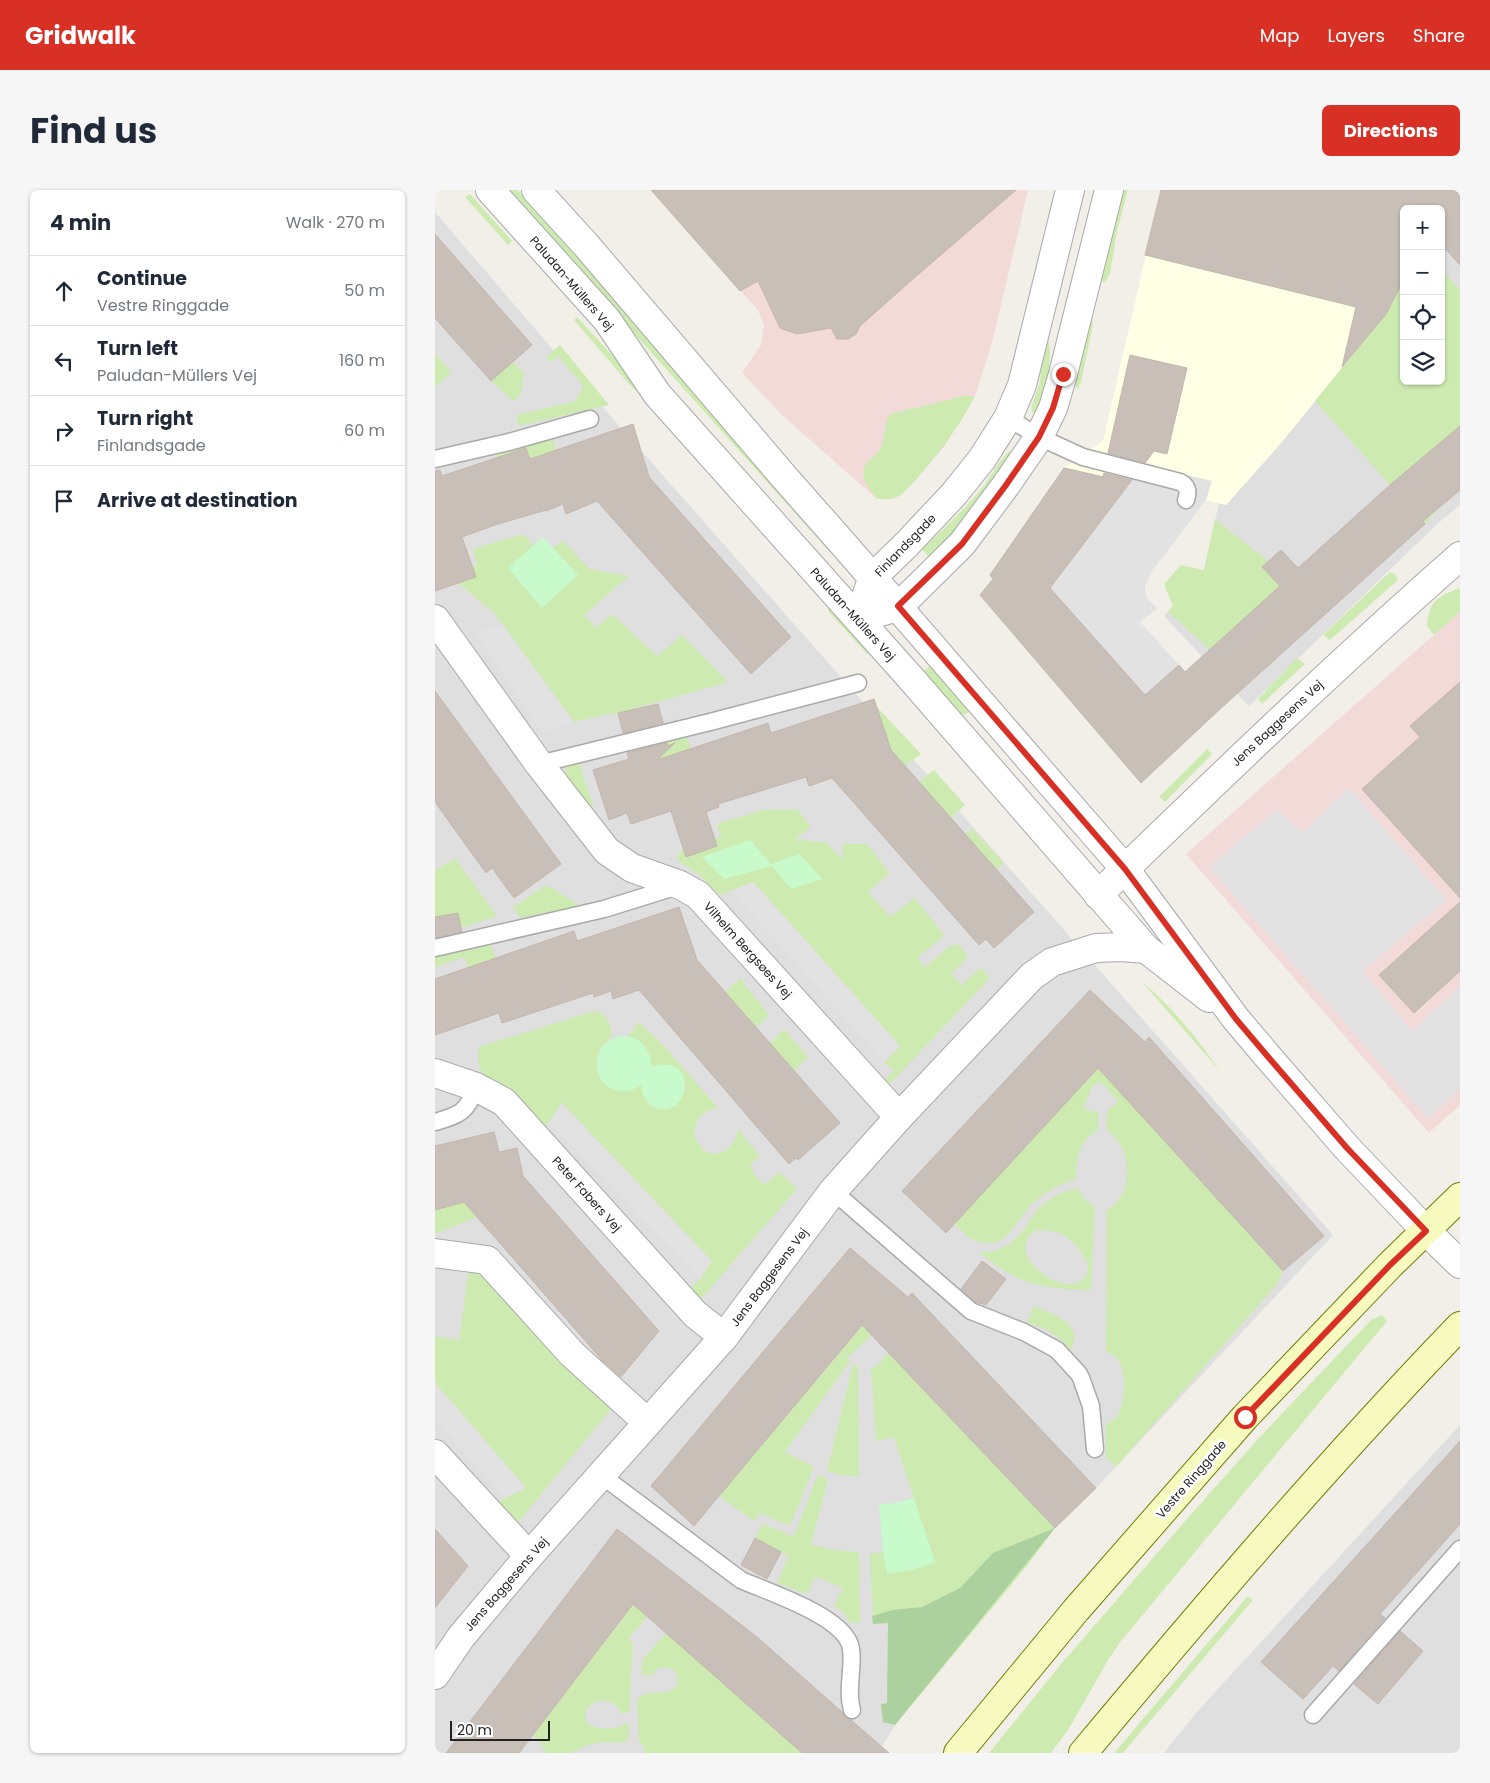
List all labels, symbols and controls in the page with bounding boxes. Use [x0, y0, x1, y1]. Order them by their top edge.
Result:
text: Gridwalk [25, 19, 136, 52]
text: Map [1260, 23, 1300, 48]
text: Layers [1328, 23, 1385, 48]
text: Share [1413, 23, 1465, 48]
button: Directions [1322, 105, 1460, 156]
text: Find us [30, 106, 157, 155]
map controls [1400, 205, 1445, 385]
button: + [1400, 205, 1445, 250]
text: 4 min [50, 208, 111, 237]
text: Walk · 270 m [286, 211, 385, 234]
street label: Paludan-Müllers Vej [526, 232, 618, 334]
button: − [1400, 250, 1445, 295]
text: Continue [97, 265, 187, 292]
icon: ahead [50, 277, 78, 305]
text: 50 m [344, 279, 385, 302]
text: Vestre Ringgade [97, 294, 229, 317]
button: locate [1400, 295, 1445, 340]
text: Turn left [97, 335, 178, 362]
button: layers [1400, 340, 1445, 385]
icon: left [50, 347, 78, 375]
text: 160 m [339, 349, 385, 372]
route end [1052, 363, 1075, 386]
text: Paludan-Müllers Vej [97, 364, 257, 387]
text: Turn right [97, 405, 193, 432]
icon: right [50, 417, 78, 445]
text: 60 m [344, 419, 385, 442]
text: Finlandsgade [97, 434, 206, 457]
icon: arrive [50, 487, 78, 515]
text: Arrive at destination [97, 487, 298, 514]
street label: Finlandsgade [871, 510, 939, 580]
street label: Paludan-Müllers Vej [807, 564, 899, 664]
street label: Jens Baggesens Vej [1228, 676, 1326, 770]
street label: Vilhelm Bergsøes Vej [700, 898, 796, 1002]
street label: Peter Fabers Vej [549, 1153, 625, 1235]
street label: Jens Baggesens Vej [726, 1224, 812, 1330]
route start [1234, 1406, 1257, 1429]
street label: Vestre Ringgade [1152, 1436, 1230, 1522]
street label: Jens Baggesens Vej [460, 1533, 552, 1635]
scale bar [450, 1718, 550, 1741]
text: 20 m [457, 1720, 492, 1740]

